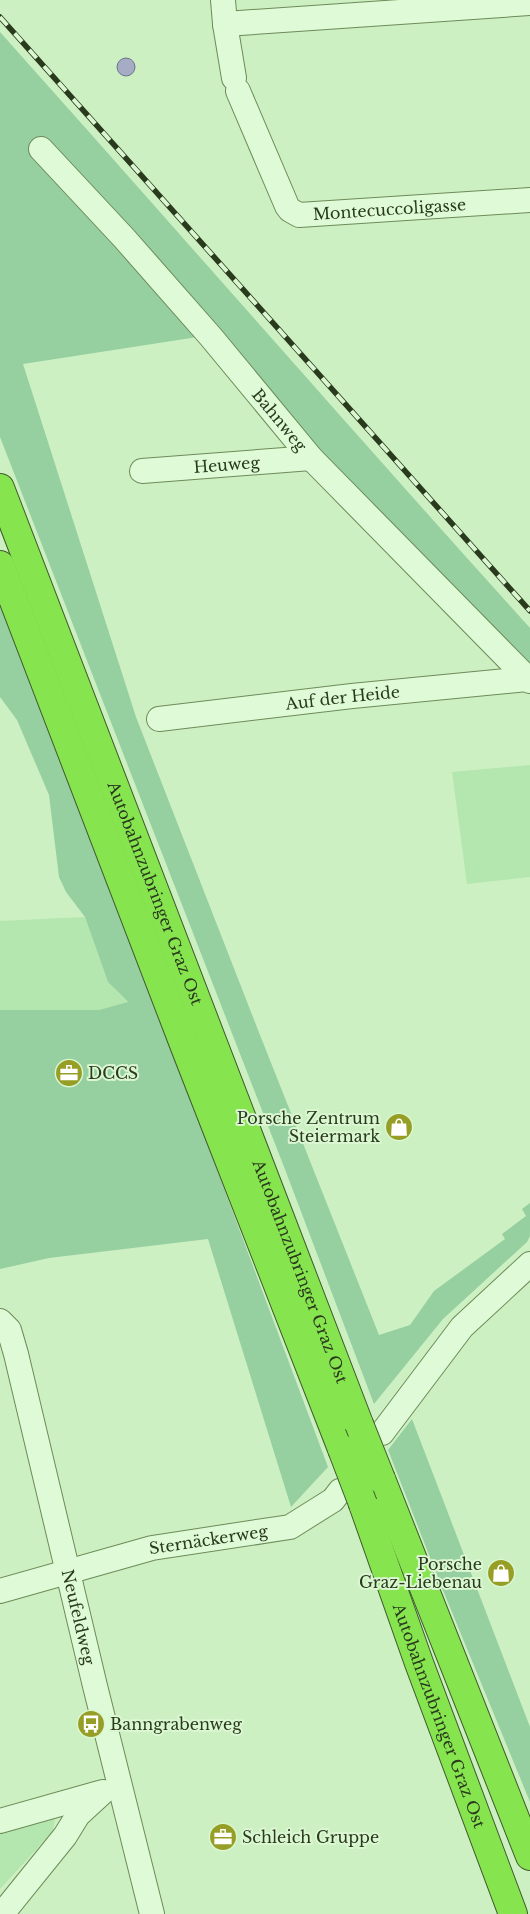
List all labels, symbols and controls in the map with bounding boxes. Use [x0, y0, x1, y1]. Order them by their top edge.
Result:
street label: Montecuccoligasse [312, 194, 467, 224]
street label: Bahnweg [248, 385, 311, 455]
street label: Heuweg [193, 452, 261, 477]
street label: Auf der Heide [283, 681, 401, 714]
street label: Autobahnzubringer Graz Ost [103, 778, 207, 1008]
office icon: DCCS [54, 1058, 84, 1088]
place label: DCCS [88, 1063, 138, 1083]
place label: Porsche Zentrum Steiermark [237, 1108, 380, 1146]
shop icon: Porsche Zentrum Steiermark [384, 1112, 414, 1142]
street label: Autobahnzubringer Graz Ost [248, 1156, 352, 1386]
street label: Sternäckerweg [148, 1520, 270, 1558]
place label: Porsche Graz-Liebenau [359, 1554, 482, 1592]
shop icon: Porsche Graz-Liebenau [486, 1558, 516, 1588]
street label: Neufeldweg [58, 1567, 100, 1667]
street label: Autobahnzubringer Graz Ost [388, 1600, 490, 1831]
bus stop icon: Banngrabenweg [76, 1709, 106, 1739]
place label: Banngrabenweg [110, 1714, 242, 1734]
office icon: Schleich Gruppe [208, 1822, 238, 1852]
place label: Schleich Gruppe [242, 1827, 379, 1847]

